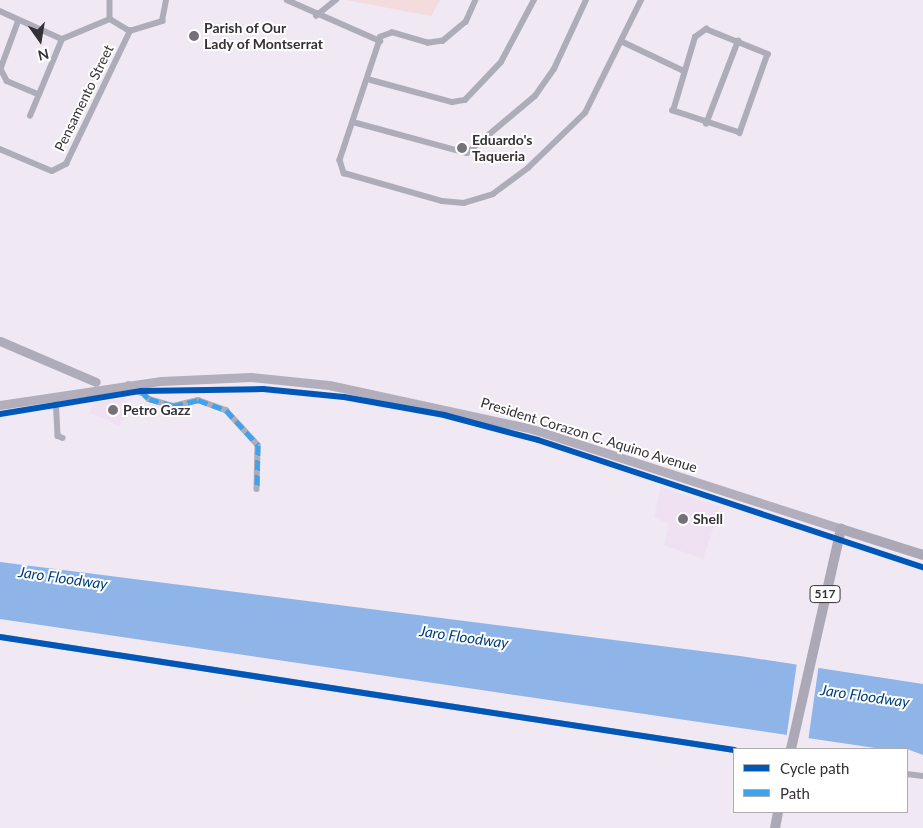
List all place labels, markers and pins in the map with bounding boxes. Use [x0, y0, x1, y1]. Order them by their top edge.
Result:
place label: Parish of Our Lady of Montserrat [204, 20, 324, 52]
marker: Parish of Our Lady of Montserrat [188, 30, 200, 42]
place label: Eduardo's Taqueria [472, 132, 532, 164]
marker: Eduardo's Taqueria [456, 142, 468, 154]
place label: Petro Gazz [123, 402, 191, 418]
marker: Petro Gazz [107, 404, 119, 416]
place label: Shell [693, 511, 723, 527]
marker: Shell [677, 513, 689, 525]

